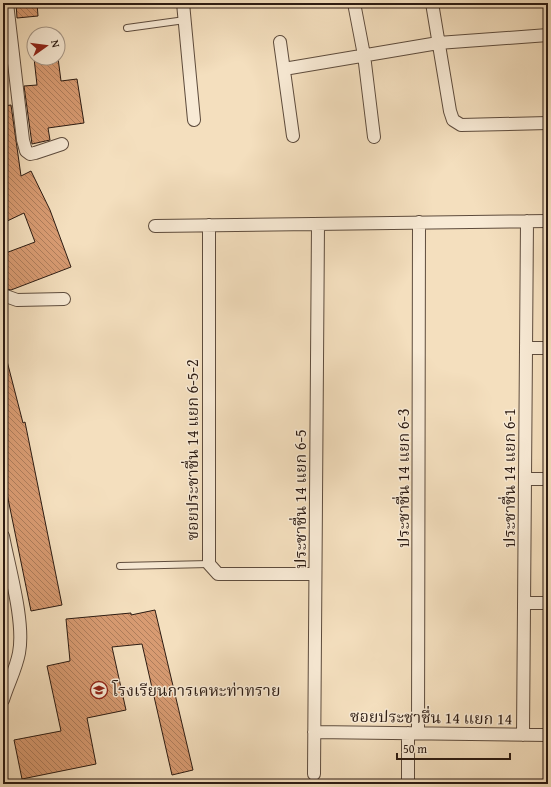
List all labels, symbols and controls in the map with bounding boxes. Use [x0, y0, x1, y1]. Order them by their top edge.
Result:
north arrow [26, 26, 66, 66]
text: N [47, 38, 65, 50]
street label: ซอยประชาชื่น 14 แยก 6-5-2 [180, 359, 204, 541]
street label: ประชาชื่น 14 แยก 6-3 [391, 408, 415, 548]
street label: ประชาชื่น 14 แยก 6-1 [497, 408, 521, 548]
street label: ประชาชื่น 14 แยก 6-5 [288, 429, 312, 569]
place label: โรงเรียนการเคหะท่าทราย [111, 678, 280, 702]
school or university icon: โรงเรียนการเคหะท่าทราย [89, 680, 109, 700]
street label: ซอยประชาชื่น 14 แยก 14 [350, 704, 513, 730]
scale bar [397, 735, 510, 761]
text: 50 m [403, 740, 427, 757]

